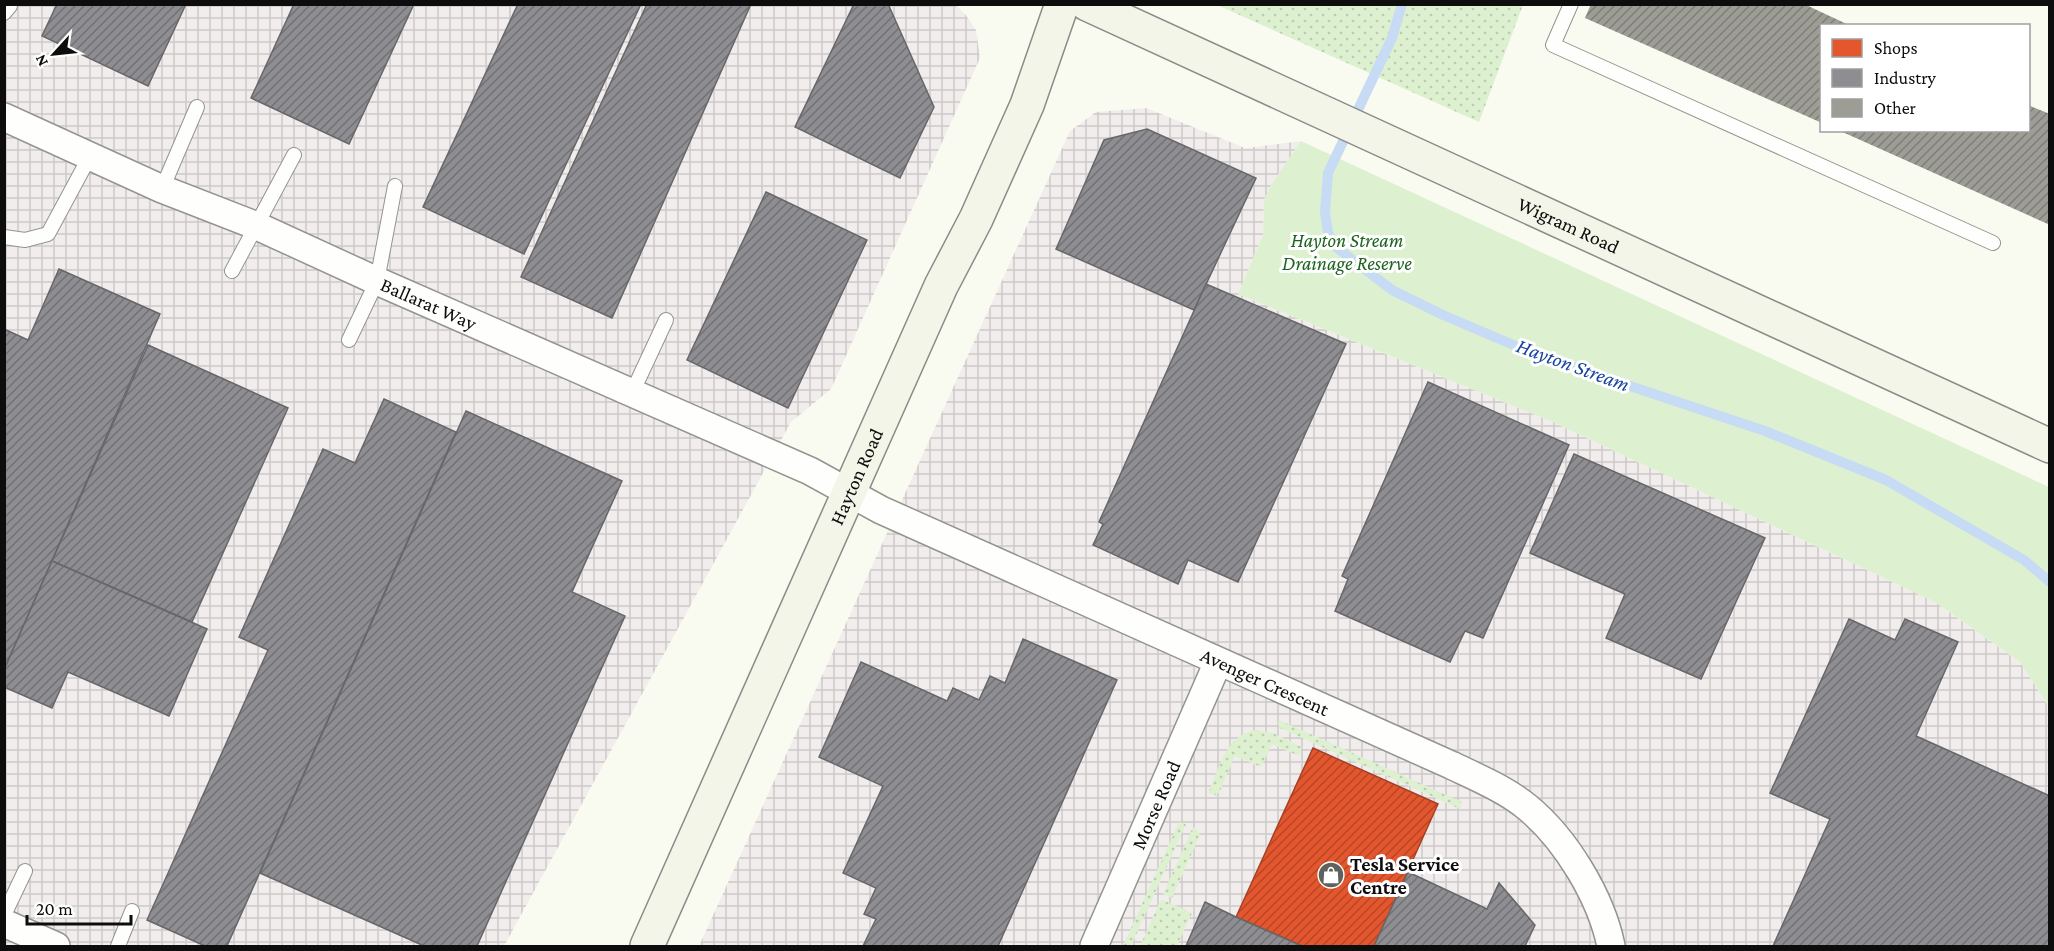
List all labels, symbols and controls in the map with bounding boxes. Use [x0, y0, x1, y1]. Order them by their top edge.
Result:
north arrow [24, 24, 84, 84]
legend [1820, 24, 2030, 132]
text: Shops [1874, 38, 1918, 58]
text: N [31, 52, 51, 69]
text: Industry [1874, 68, 1937, 88]
text: Other [1874, 98, 1917, 118]
street label: Wigram Road [1514, 192, 1623, 258]
park label: Hayton Stream Drainage Reserve [1282, 229, 1412, 275]
street label: Ballarat Way [377, 273, 481, 336]
water label: Hayton Stream [1513, 333, 1633, 397]
street label: Hayton Road [825, 425, 887, 528]
street label: Avenger Crescent [1197, 643, 1333, 720]
street label: Morse Road [1127, 757, 1185, 853]
place label: Tesla Service Centre [1350, 853, 1459, 898]
shop icon: Tesla Service Centre [1316, 860, 1346, 890]
scale bar [27, 888, 130, 926]
text: 20 m [36, 899, 73, 919]

